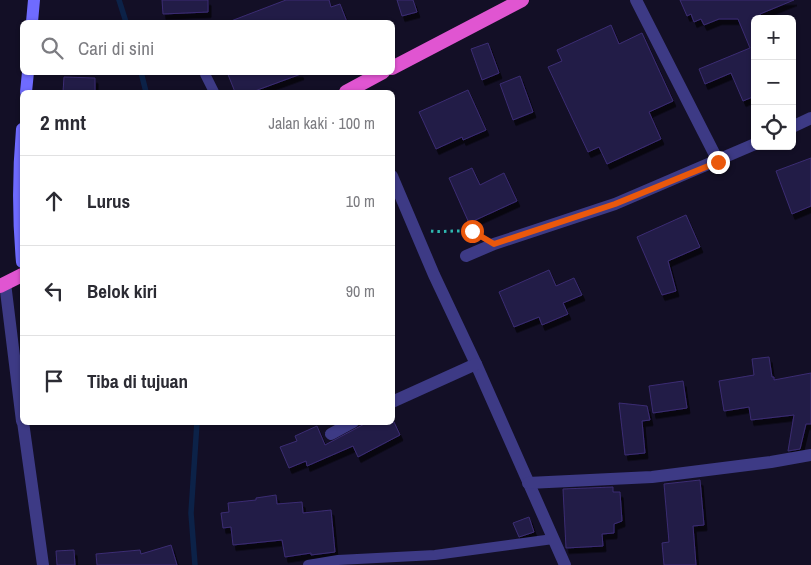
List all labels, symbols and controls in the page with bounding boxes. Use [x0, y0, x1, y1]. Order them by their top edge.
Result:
map controls [751, 15, 796, 150]
button: + [751, 15, 796, 60]
search box [20, 20, 395, 75]
icon: search [38, 34, 66, 62]
text: Cari di sini [78, 35, 154, 61]
button: − [751, 60, 796, 105]
button: locate [751, 105, 796, 150]
text: 2 mnt [40, 108, 86, 137]
text: Jalan kaki · 100 m [269, 112, 375, 134]
route end [707, 151, 730, 174]
icon: ahead [40, 187, 68, 215]
text: Lurus [87, 188, 130, 214]
text: 10 m [346, 190, 375, 212]
route start [461, 220, 484, 243]
icon: left [40, 277, 68, 305]
text: Belok kiri [87, 278, 157, 304]
text: 90 m [346, 280, 375, 302]
icon: arrive [40, 367, 68, 395]
text: Tiba di tujuan [87, 368, 188, 394]

